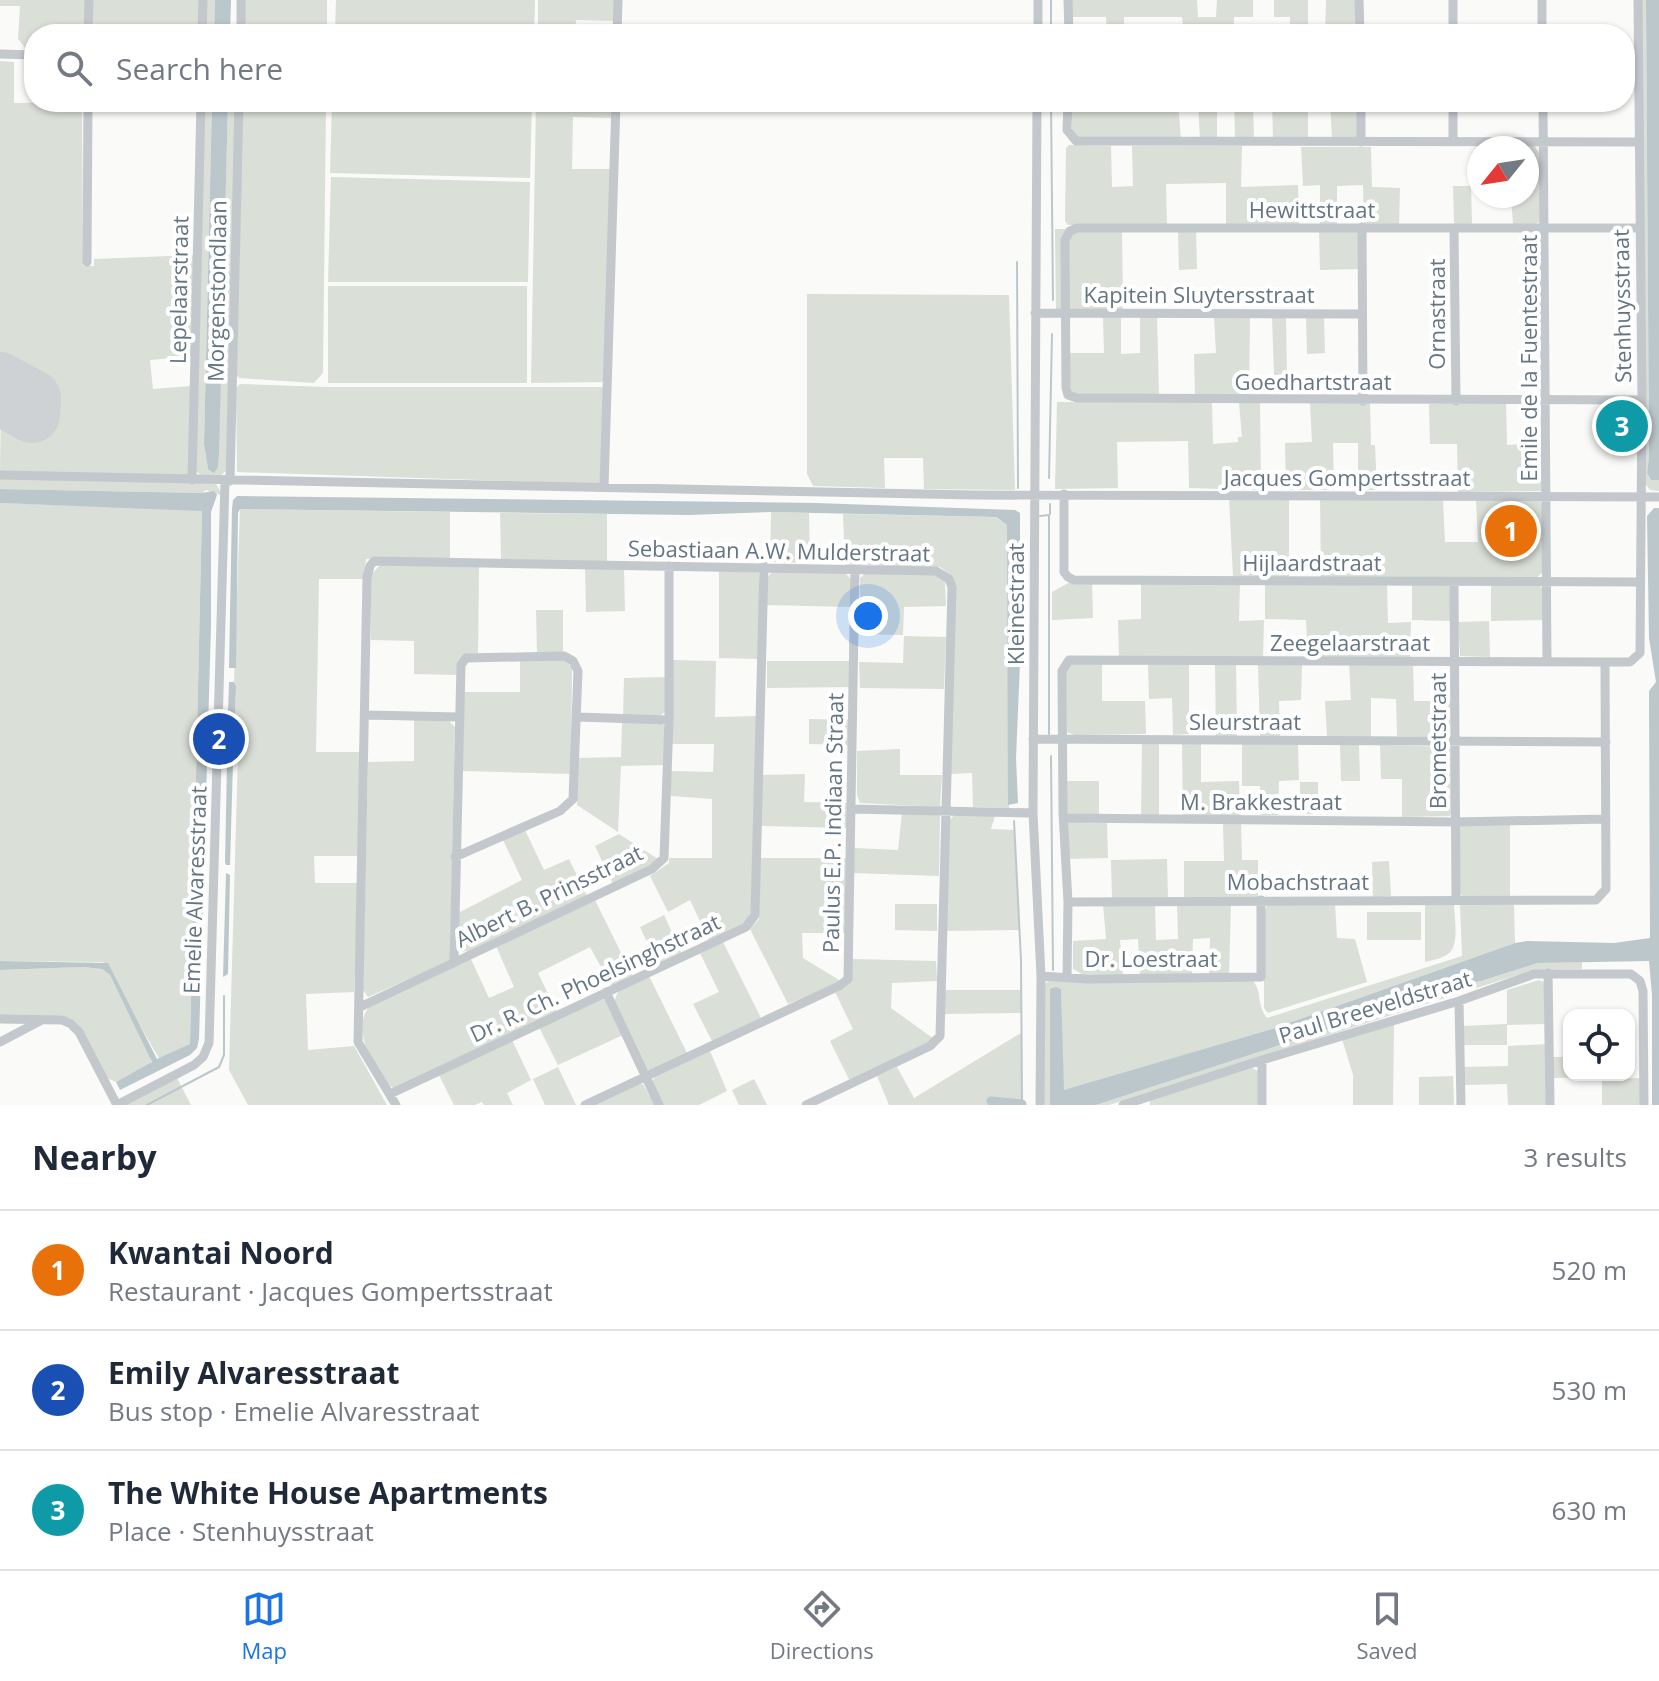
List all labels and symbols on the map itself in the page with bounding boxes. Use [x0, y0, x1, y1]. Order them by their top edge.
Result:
north arrow [1467, 136, 1539, 208]
street label: Hewittstraat [1249, 194, 1375, 224]
street label: Morgenstondlaan [199, 200, 233, 382]
street label: Lepelaarstraat [162, 215, 194, 364]
street label: Stenhuysstraat [1605, 229, 1637, 383]
street label: Emile de la Fuentestraat [1513, 234, 1543, 482]
street label: Ornastraat [1421, 258, 1451, 370]
street label: Kapitein Sluytersstraat [1083, 279, 1315, 309]
street label: Goedhartstraat [1234, 366, 1392, 396]
pin: 3 [1596, 396, 1648, 456]
street label: Jacques Gompertsstraat [1222, 462, 1470, 492]
pin: 1 [1485, 501, 1537, 561]
street label: Sebastiaan A.W. Mulderstraat [628, 532, 931, 568]
street label: Kleinestraat [1000, 543, 1030, 665]
street label: Hijlaardstraat [1242, 547, 1382, 577]
your location [848, 596, 888, 636]
street label: Zeegelaarstraat [1270, 627, 1430, 657]
street label: Brometstraat [1422, 673, 1452, 809]
street label: Paulus E.P. Indiaan Straat [815, 692, 849, 953]
street label: Sleurstraat [1189, 706, 1301, 736]
pin: 2 [193, 709, 245, 769]
street label: Emelie Alvaresstraat [175, 785, 213, 995]
street label: M. Brakkestraat [1180, 786, 1342, 816]
street label: Albert B. Prinsstraat [450, 837, 647, 953]
street label: Mobachstraat [1227, 866, 1369, 896]
street label: Dr. R. Ch. Phoelsinghstraat [465, 906, 725, 1048]
street label: Dr. Loestraat [1084, 943, 1218, 973]
street label: Paul Breeveldstraat [1275, 962, 1475, 1050]

